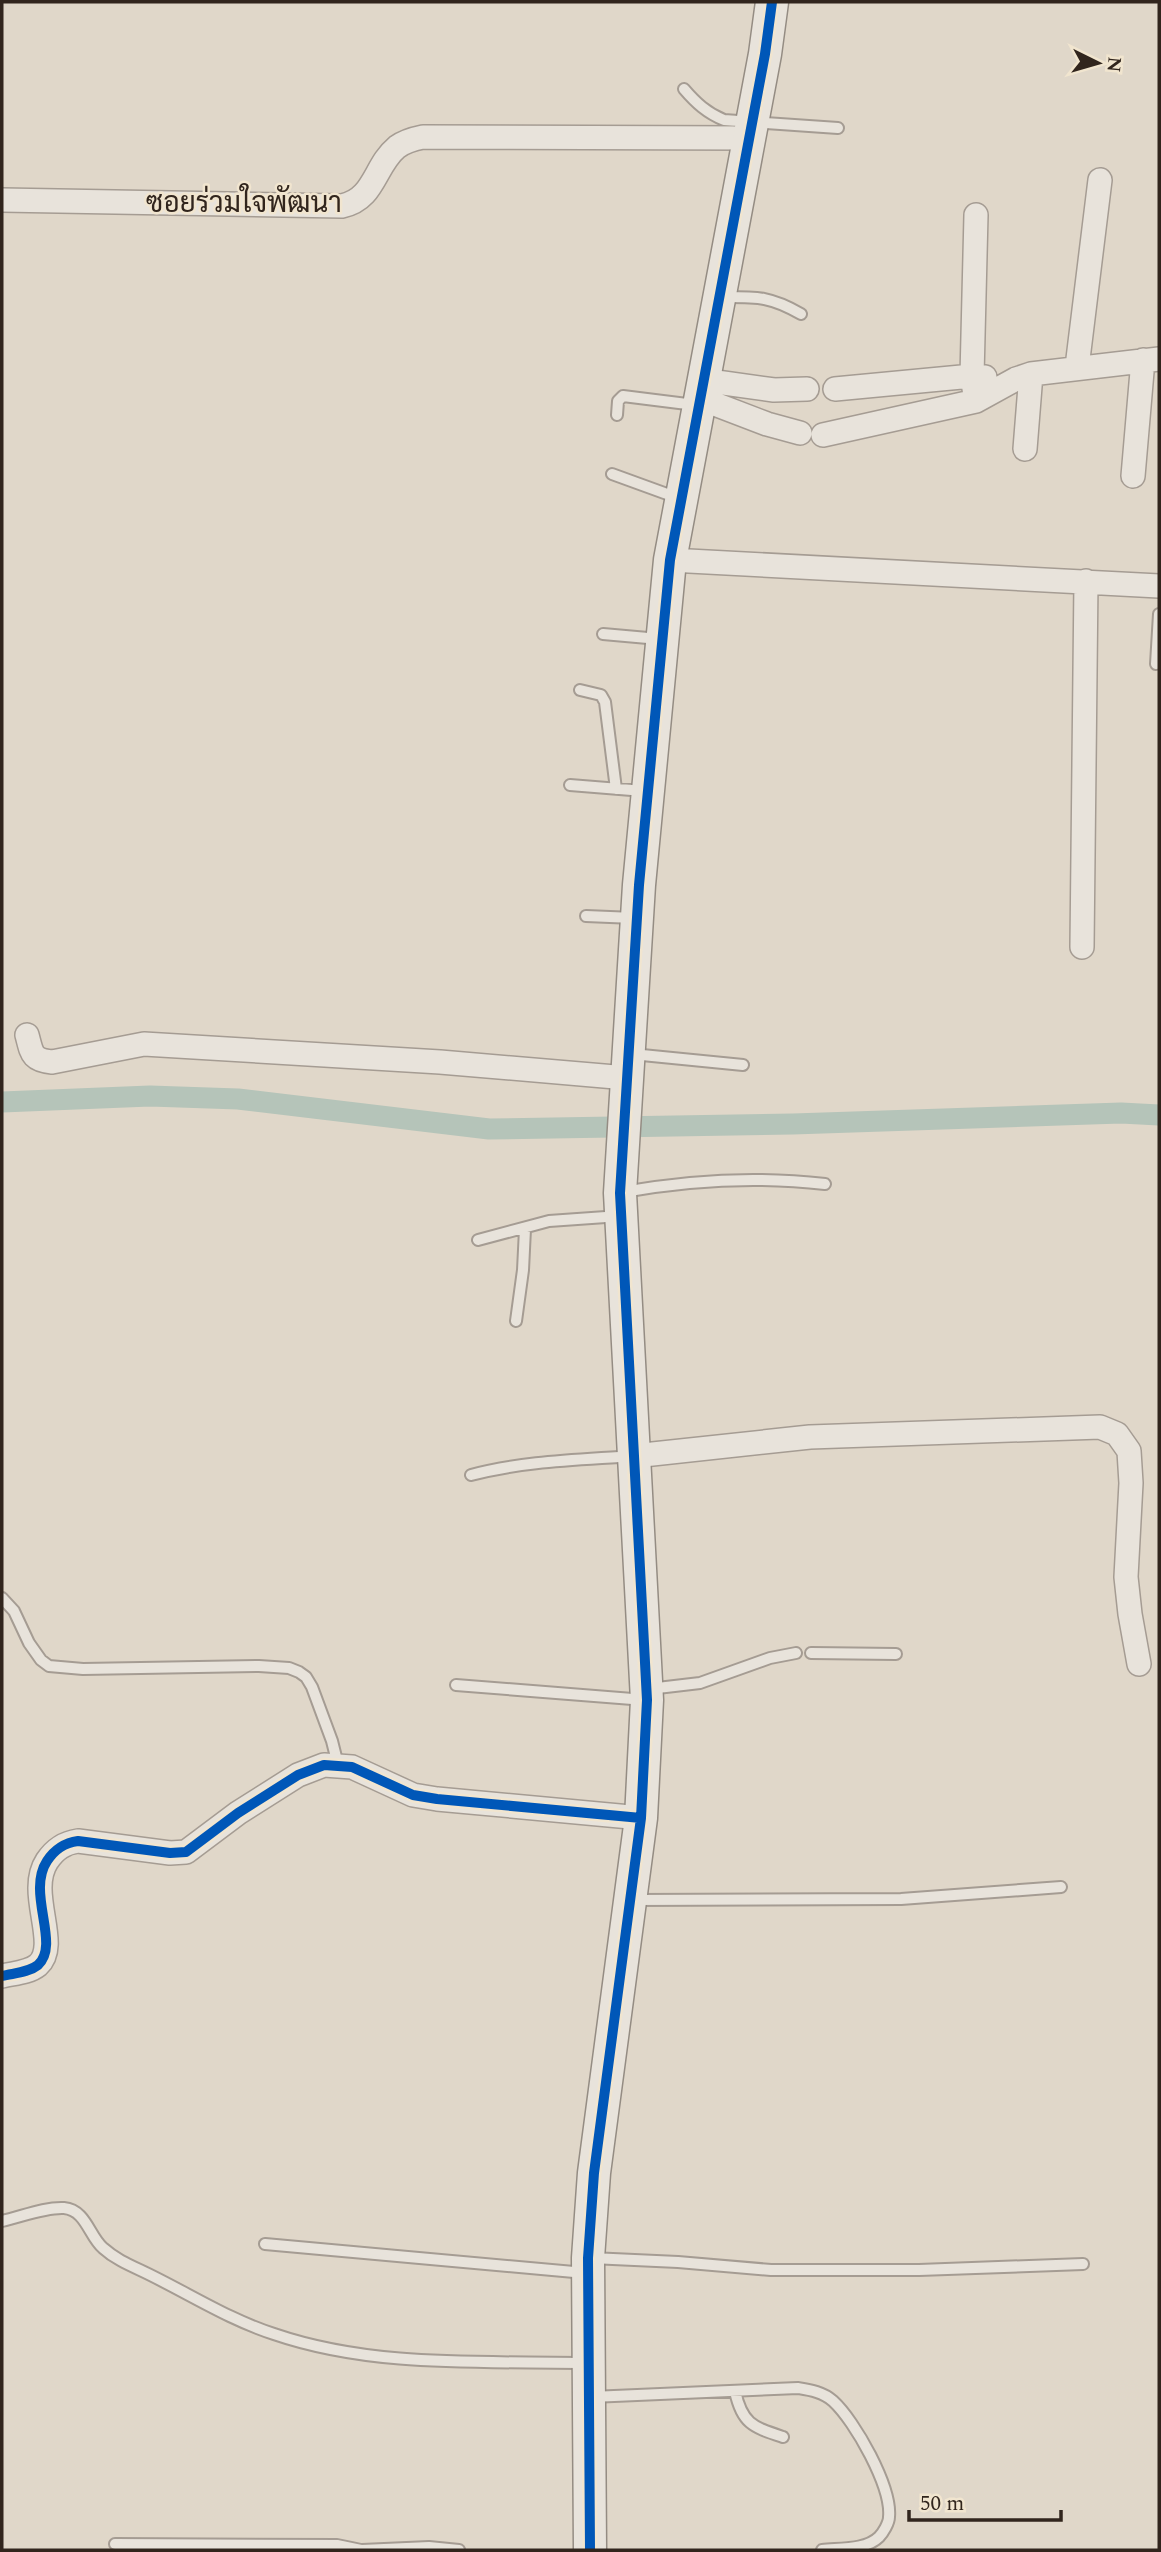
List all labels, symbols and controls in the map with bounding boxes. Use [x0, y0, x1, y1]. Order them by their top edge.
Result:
north arrow [1063, 28, 1133, 98]
text: N [1098, 55, 1129, 73]
street label: ซอยร่วมใจพัฒนา [146, 182, 342, 225]
scale bar [909, 2478, 1061, 2522]
text: 50 m [920, 2488, 964, 2520]

